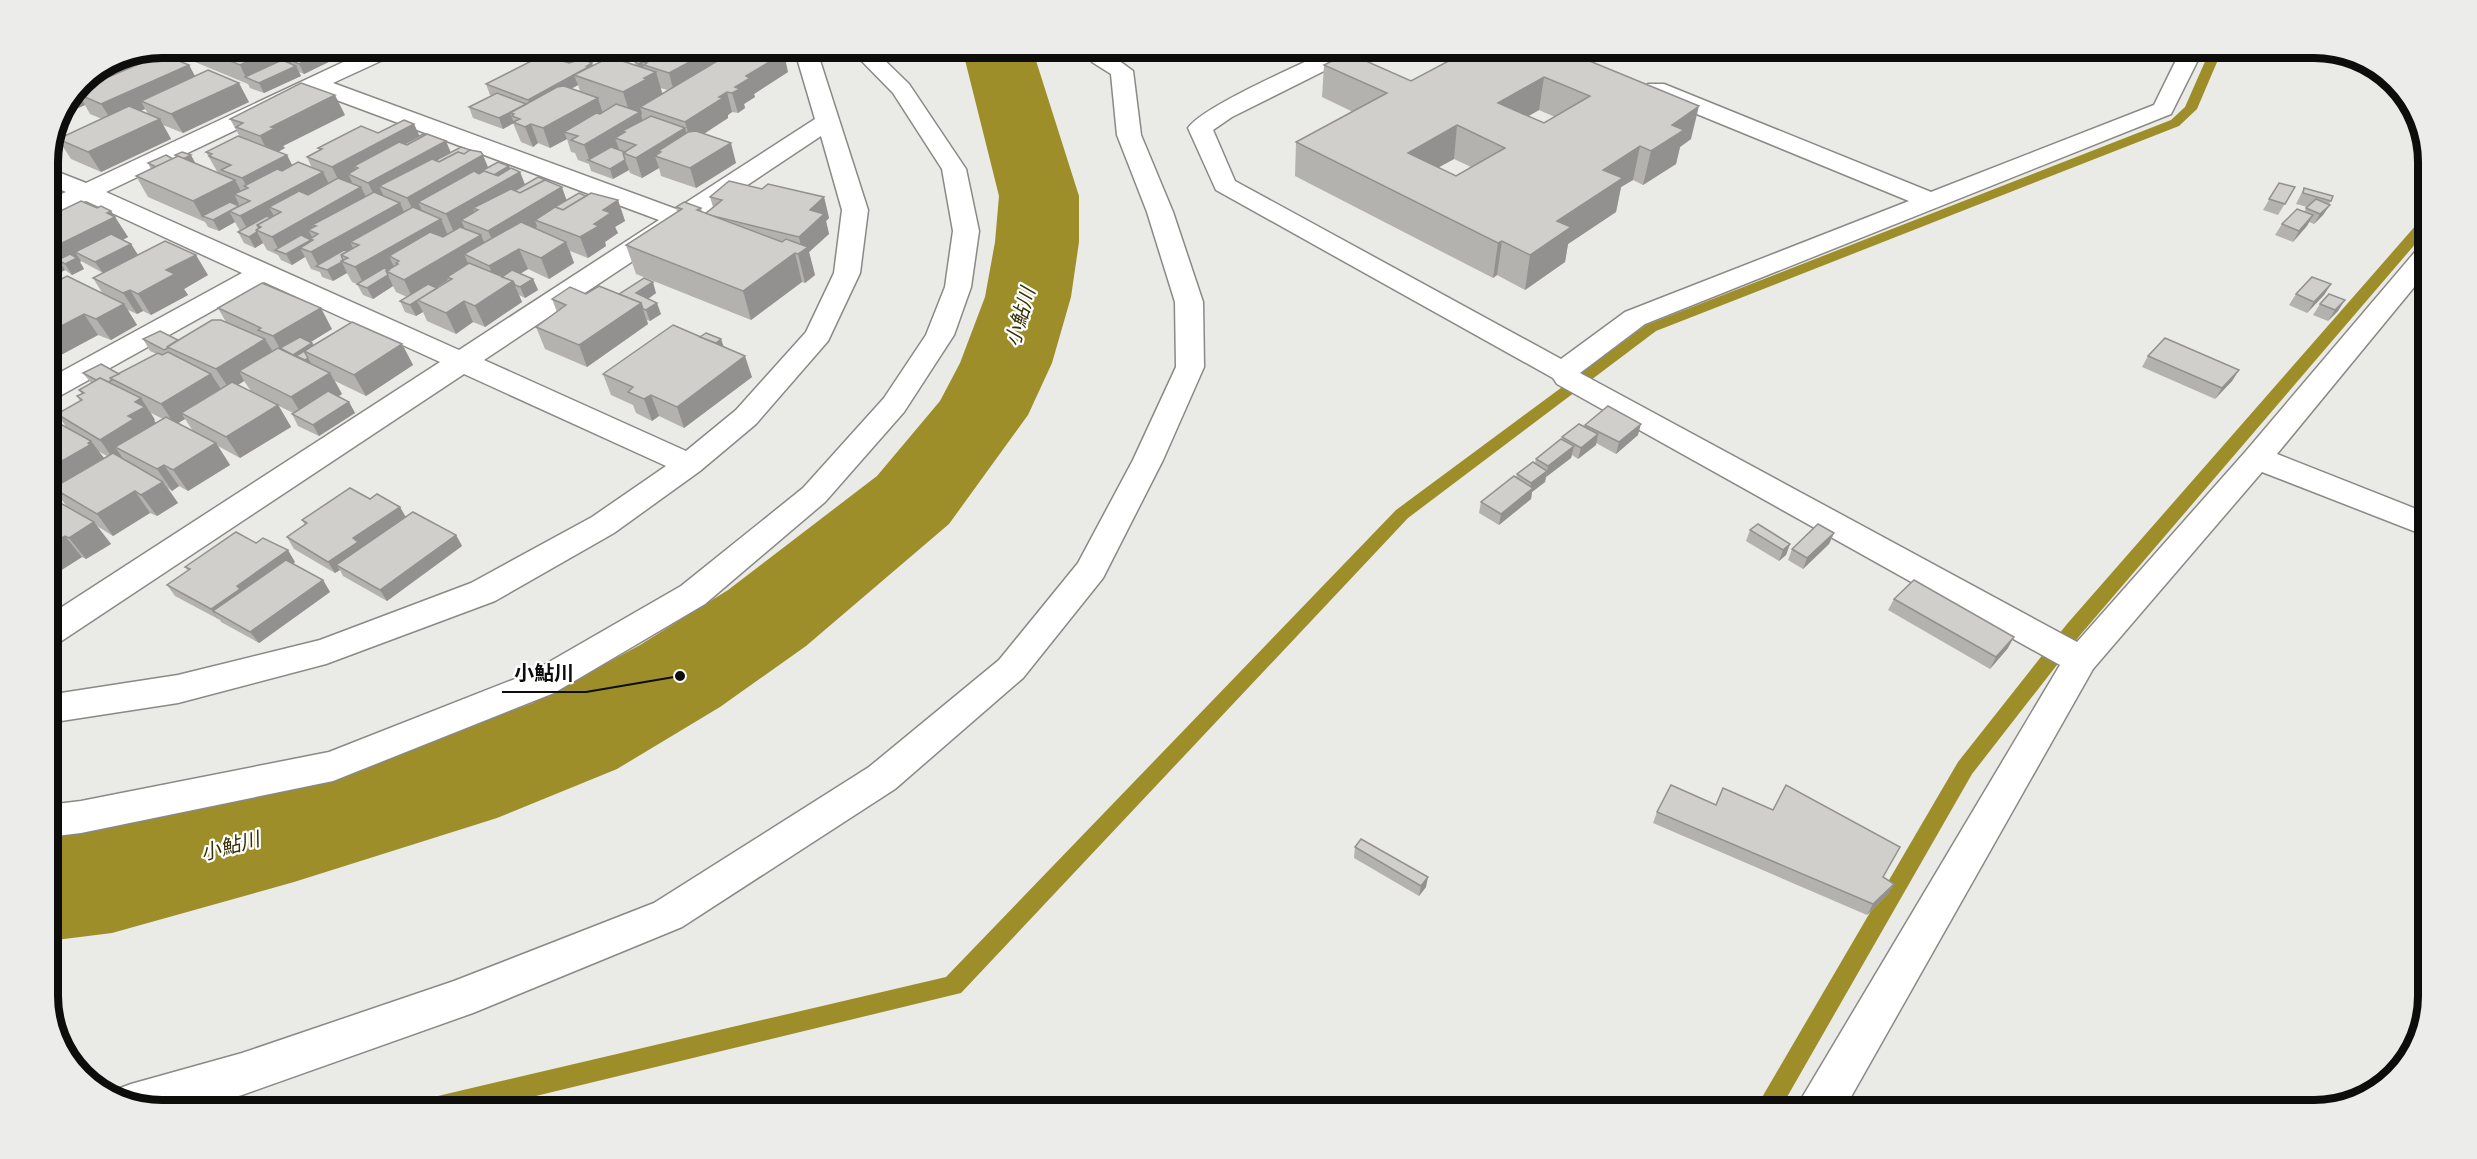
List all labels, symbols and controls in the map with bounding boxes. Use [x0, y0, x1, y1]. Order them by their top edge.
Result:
water label: 小鮎川 [1001, 283, 1039, 349]
callout: 小鮎川 [502, 654, 586, 692]
text: 小鮎川 [514, 662, 574, 684]
water label: 小鮎川 [198, 827, 264, 864]

